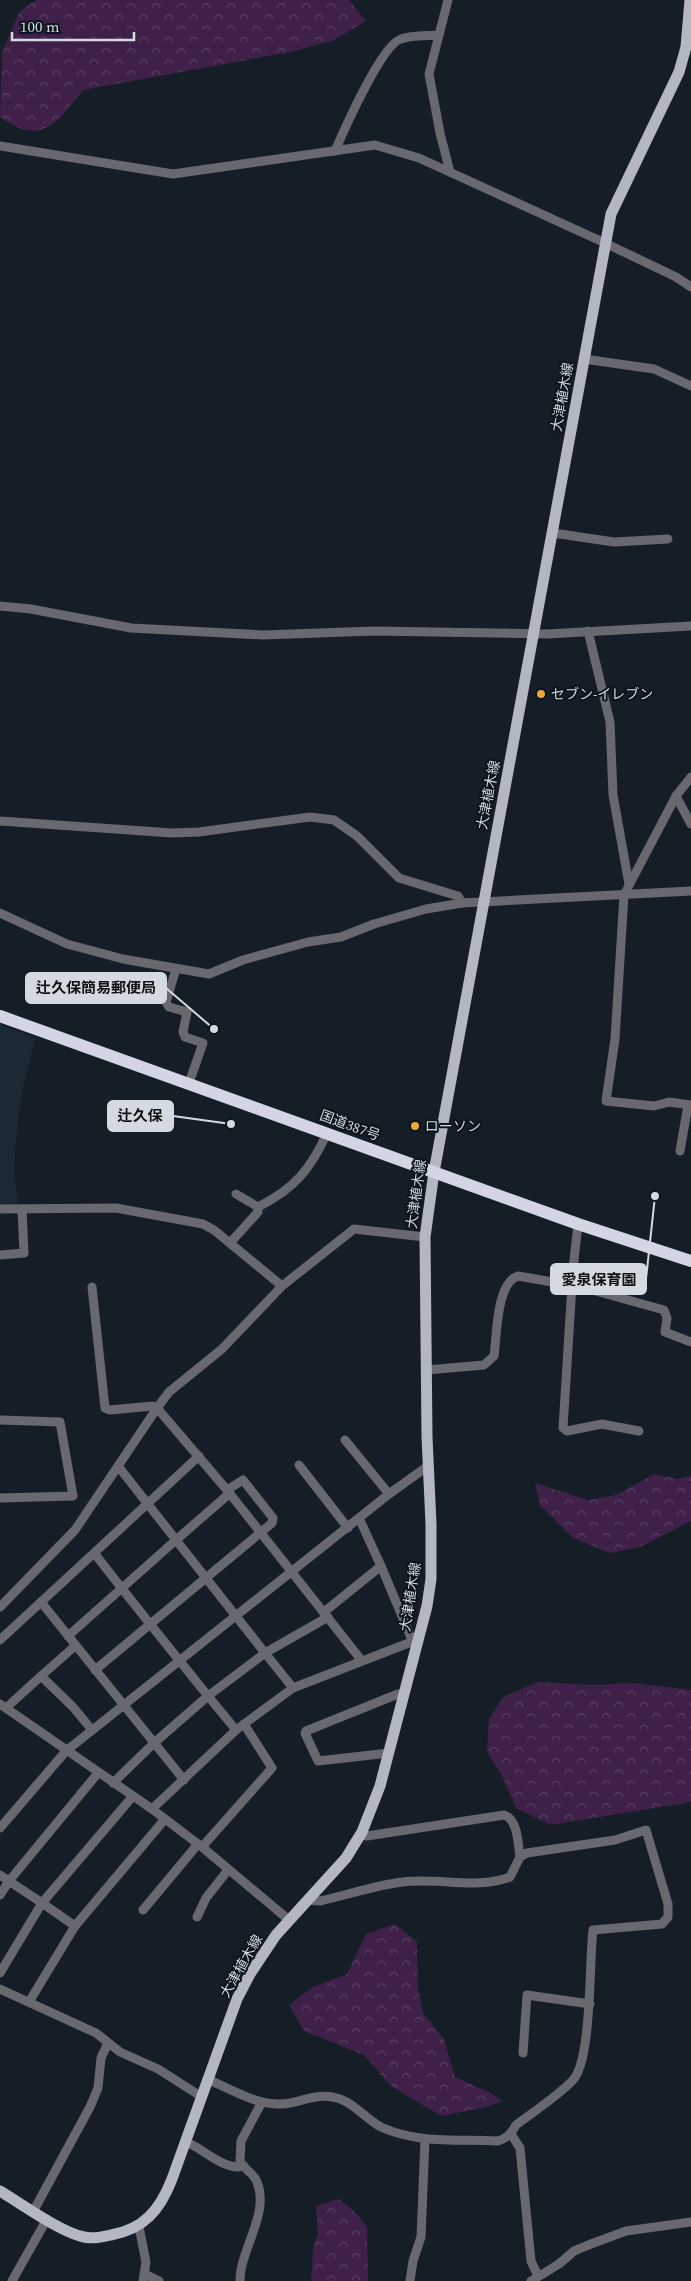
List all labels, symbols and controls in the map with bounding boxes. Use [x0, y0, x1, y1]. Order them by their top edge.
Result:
scale bar [12, 10, 135, 42]
text: 100 m [20, 16, 60, 37]
street label: 大津植木線 [546, 361, 578, 433]
place label: セブン-イレブン [551, 684, 653, 704]
marker: セブン-イレブン [535, 688, 547, 700]
street label: 大津植木線 [472, 759, 504, 831]
callout: 辻久保簡易郵便局 [26, 973, 166, 1003]
text: 辻久保簡易郵便局 [36, 977, 156, 998]
callout: 辻久保 [108, 1101, 173, 1131]
text: 辻久保 [117, 1105, 163, 1126]
street label: 国道387号 [317, 1105, 383, 1145]
place label: ローソン [425, 1116, 481, 1136]
marker: ローソン [409, 1120, 421, 1132]
street label: 大津植木線 [401, 1158, 431, 1230]
callout: 愛泉保育園 [551, 1264, 646, 1294]
text: 愛泉保育園 [561, 1269, 637, 1290]
street label: 大津植木線 [395, 1561, 425, 1633]
street label: 大津植木線 [215, 1931, 267, 2001]

